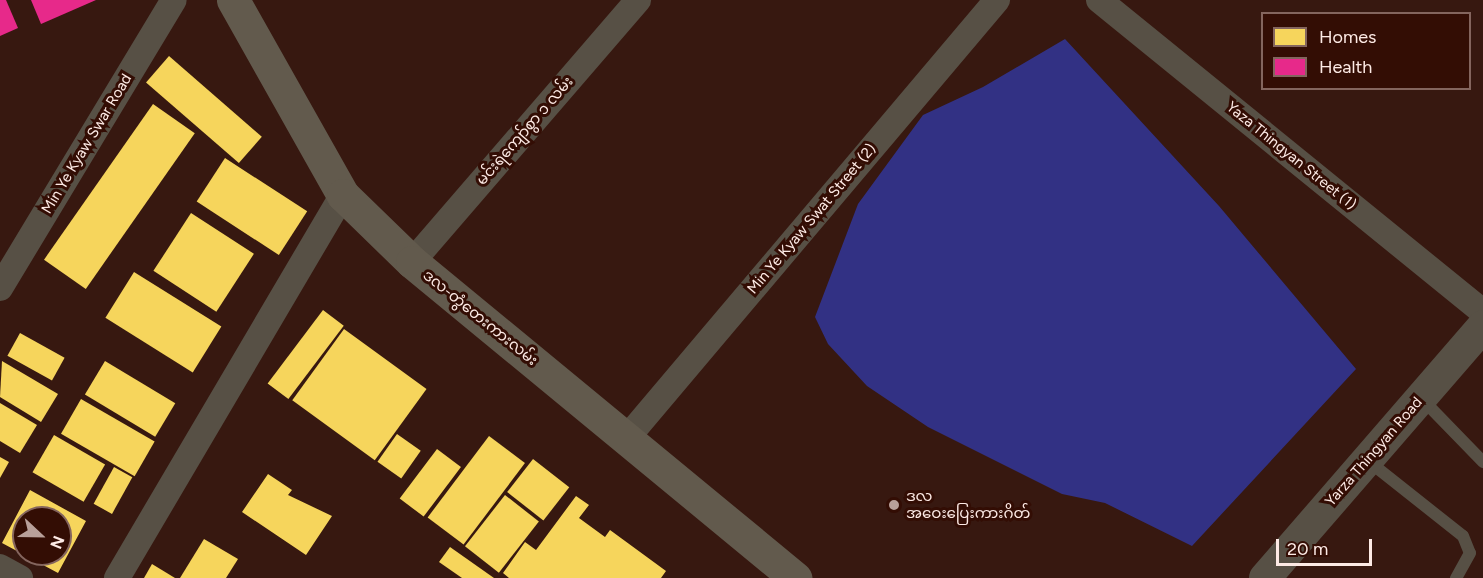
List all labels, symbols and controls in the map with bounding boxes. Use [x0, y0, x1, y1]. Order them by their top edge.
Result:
legend [1261, 12, 1471, 90]
text: Homes [1319, 26, 1377, 48]
text: Health [1319, 56, 1372, 78]
street label: Min Ye Kyaw Swar Road [38, 71, 136, 217]
street label: မင်းရဲကျော်စွာ ၁ လမ်း [473, 73, 577, 189]
street label: Yaza Thingyan Street (1) [1222, 98, 1360, 214]
street label: Min Ye Kyaw Swat Street (2) [744, 140, 880, 298]
street label: ဒလ-တွံတေးကားလမ်း [419, 266, 541, 370]
street label: Yarza Thingyan Road [1322, 394, 1426, 510]
place label: ဒလ အဝေးပြေးကားဂိတ် [906, 487, 1030, 522]
marker: ဒလ အဝေးပြေးကားဂိတ် [887, 498, 901, 512]
north arrow [12, 506, 72, 566]
scale bar [1279, 527, 1375, 565]
text: N [46, 533, 68, 551]
text: 20 m [1287, 538, 1328, 560]

